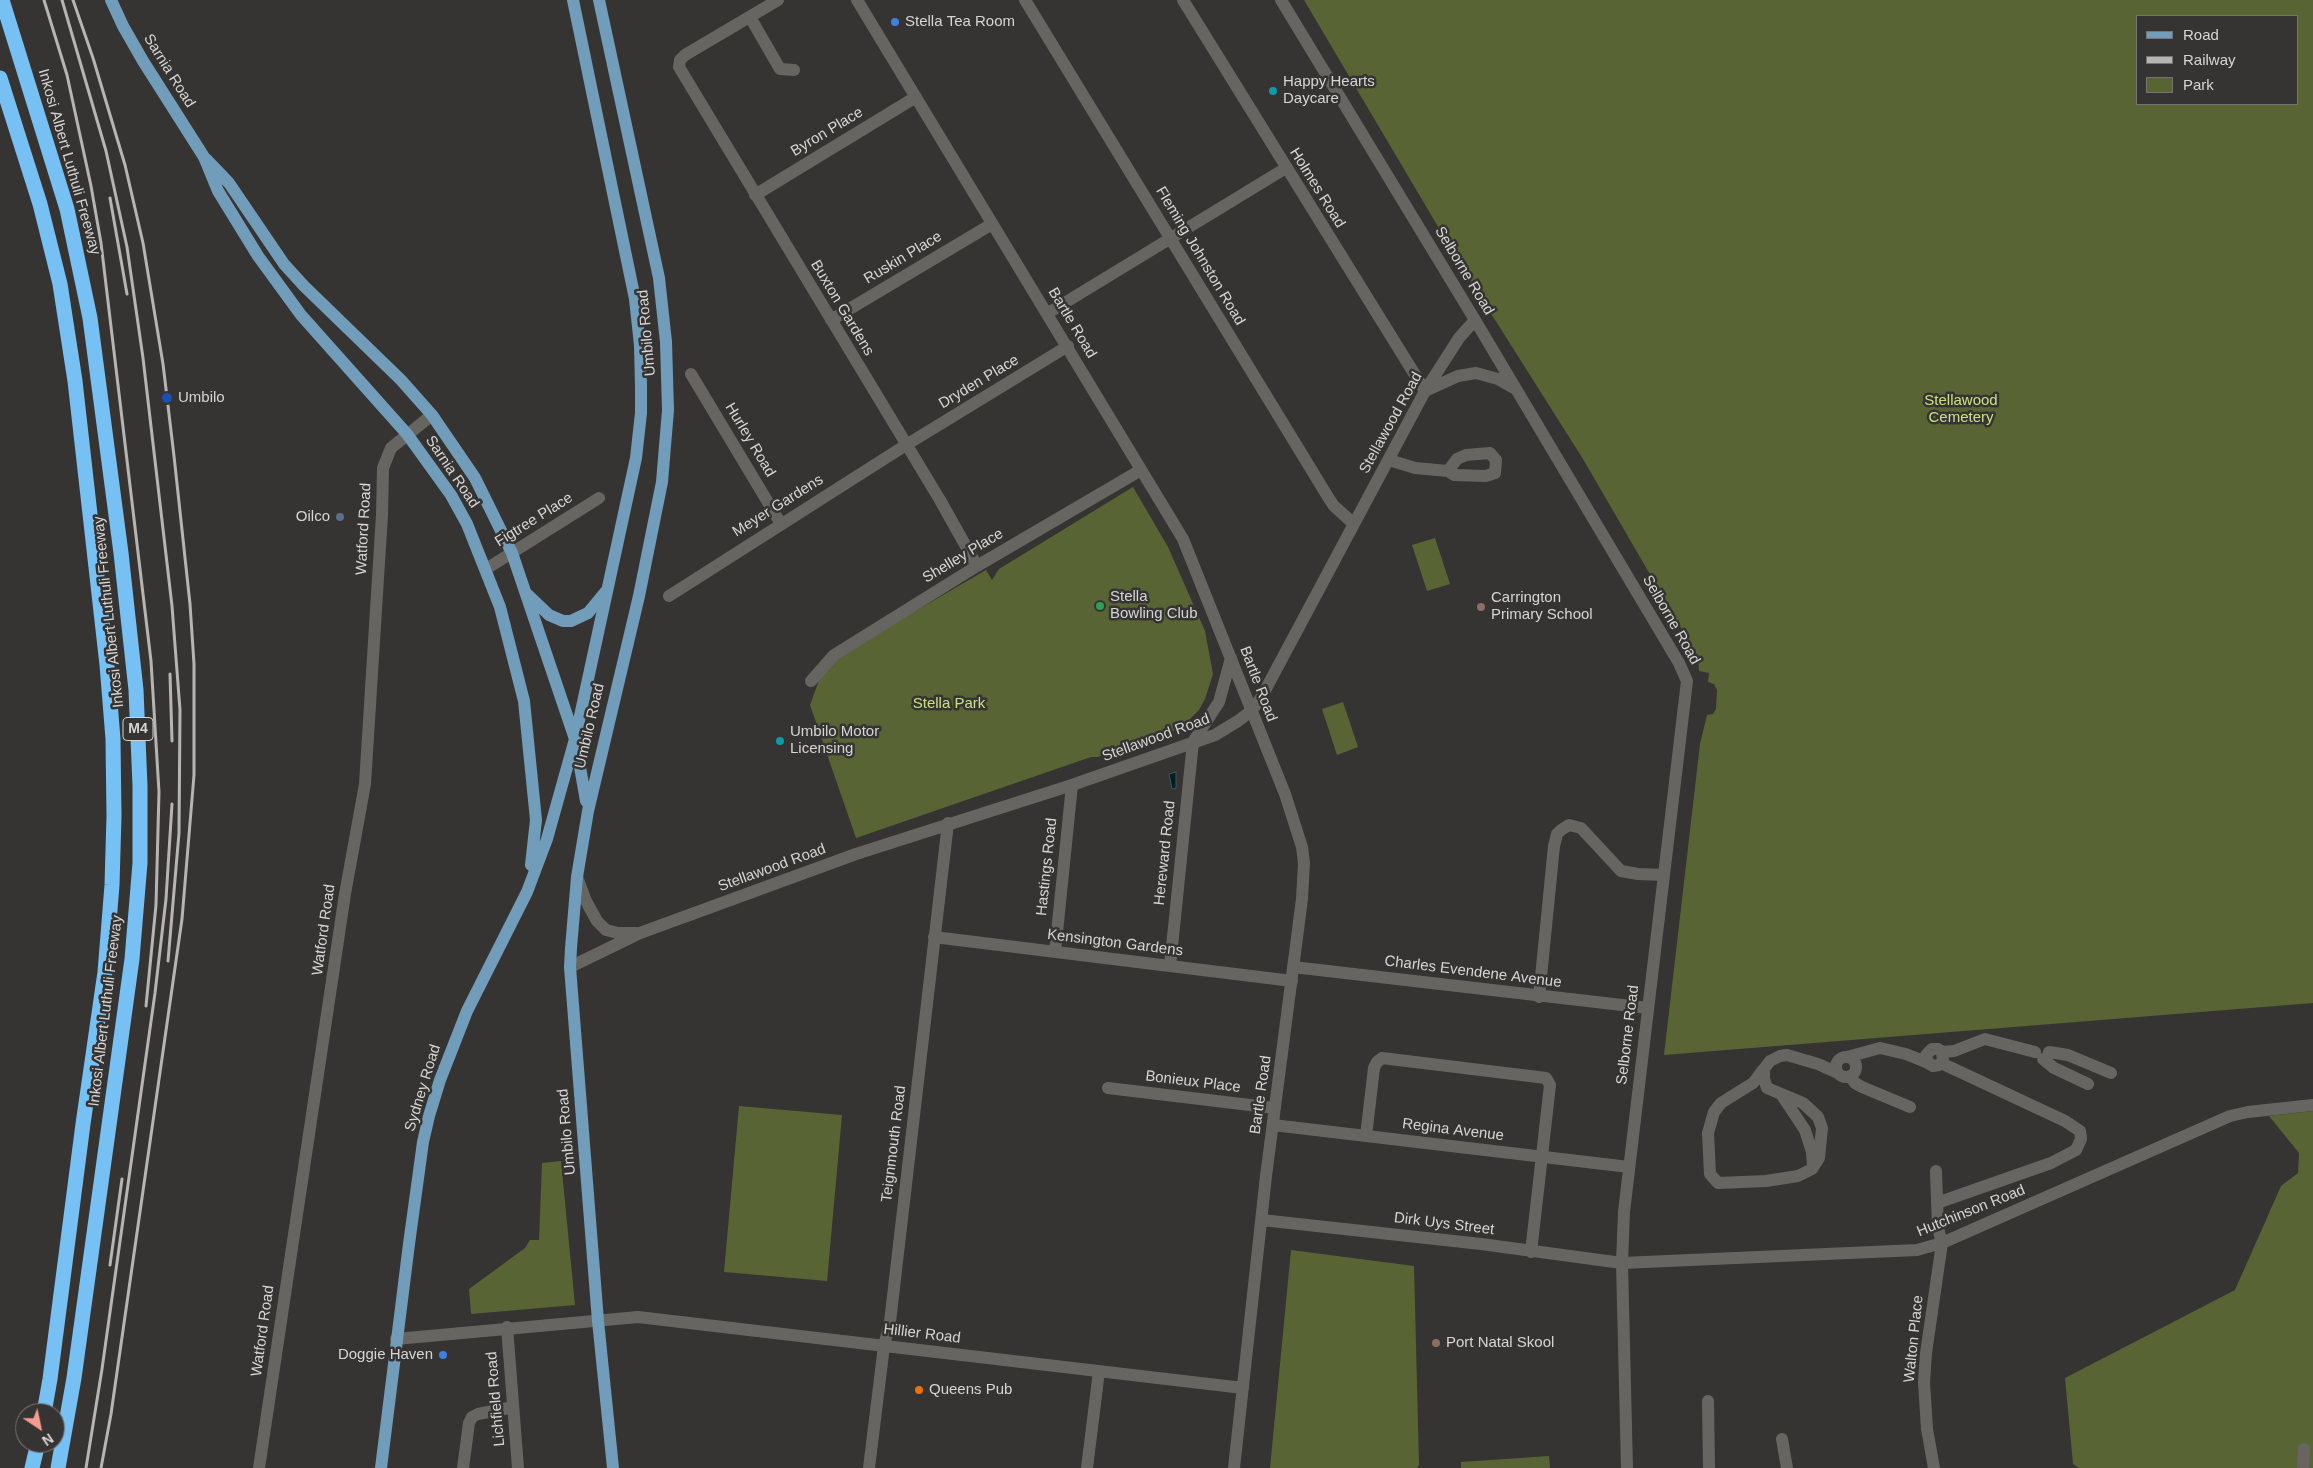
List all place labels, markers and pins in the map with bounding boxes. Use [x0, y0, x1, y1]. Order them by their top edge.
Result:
place label: Stella Tea Room [905, 13, 1015, 31]
marker: Stella Tea Room [889, 16, 901, 28]
place label: Happy Hearts Daycare [1283, 73, 1375, 108]
marker: Happy Hearts Daycare [1267, 85, 1279, 97]
place label: Umbilo [178, 389, 225, 407]
marker: Umbilo [160, 391, 174, 405]
place label: Oilco [296, 508, 330, 526]
marker: Oilco [334, 511, 346, 523]
place label: Stella Bowling Club [1110, 588, 1198, 623]
place label: Carrington Primary School [1491, 589, 1593, 624]
marker: Stella Bowling Club [1094, 600, 1106, 612]
marker: Carrington Primary School [1475, 601, 1487, 613]
place label: Umbilo Motor Licensing [790, 723, 879, 758]
marker: Umbilo Motor Licensing [774, 735, 786, 747]
place label: Port Natal Skool [1446, 1334, 1554, 1352]
marker: Port Natal Skool [1430, 1337, 1442, 1349]
place label: Doggie Haven [338, 1346, 433, 1364]
marker: Doggie Haven [437, 1349, 449, 1361]
place label: Queens Pub [929, 1381, 1012, 1399]
marker: Queens Pub [913, 1384, 925, 1396]

